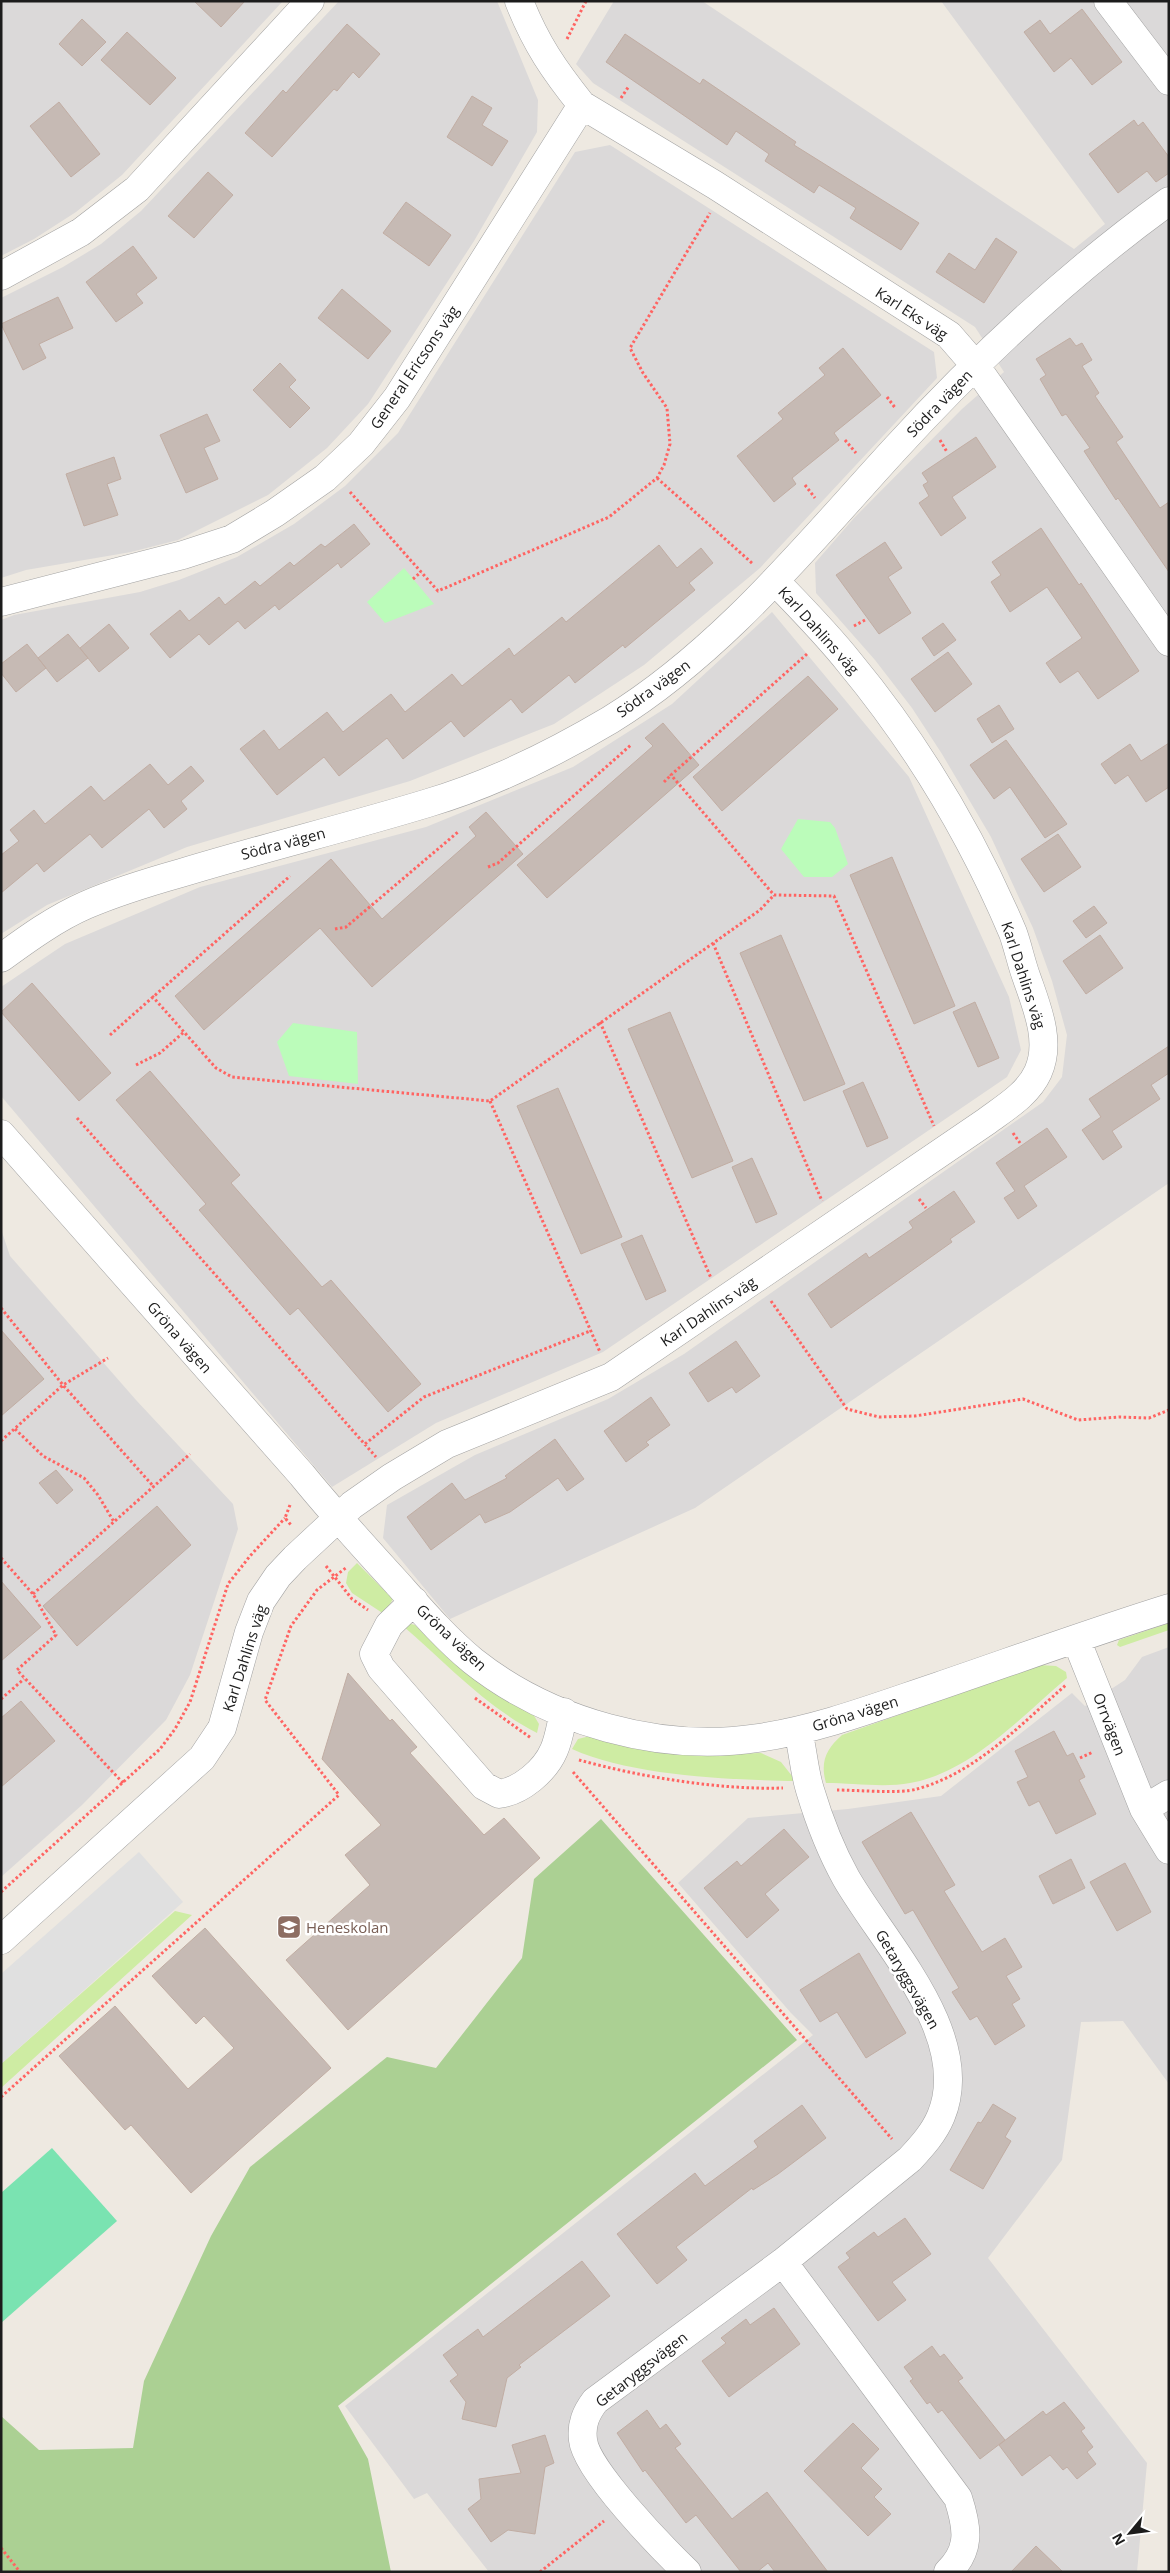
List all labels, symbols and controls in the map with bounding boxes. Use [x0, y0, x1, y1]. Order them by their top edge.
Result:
street label: Karl Eks väg [872, 282, 952, 344]
street label: General Ericsons väg [365, 301, 463, 433]
street label: Södra vägen [902, 365, 976, 441]
street label: Karl Dahlins väg [774, 582, 864, 678]
street label: Södra vägen [612, 655, 694, 721]
street label: Södra vägen [239, 822, 327, 864]
street label: Karl Dahlins väg [997, 919, 1051, 1031]
street label: Karl Dahlins väg [656, 1272, 760, 1350]
street label: Gröna vägen [143, 1297, 217, 1377]
street label: Gröna vägen [413, 1599, 491, 1675]
street label: Karl Dahlins väg [217, 1602, 271, 1714]
street label: Gröna vägen [809, 1690, 901, 1736]
street label: Orrvägen [1089, 1690, 1131, 1758]
school or university icon: Heneskolan [276, 1914, 302, 1940]
place label: Heneskolan [306, 1917, 388, 1937]
street label: Getaryggsvägen [871, 1926, 945, 2032]
street label: Getaryggsvägen [591, 2327, 691, 2411]
north arrow [1105, 2508, 1155, 2558]
text: N [1107, 2530, 1129, 2549]

